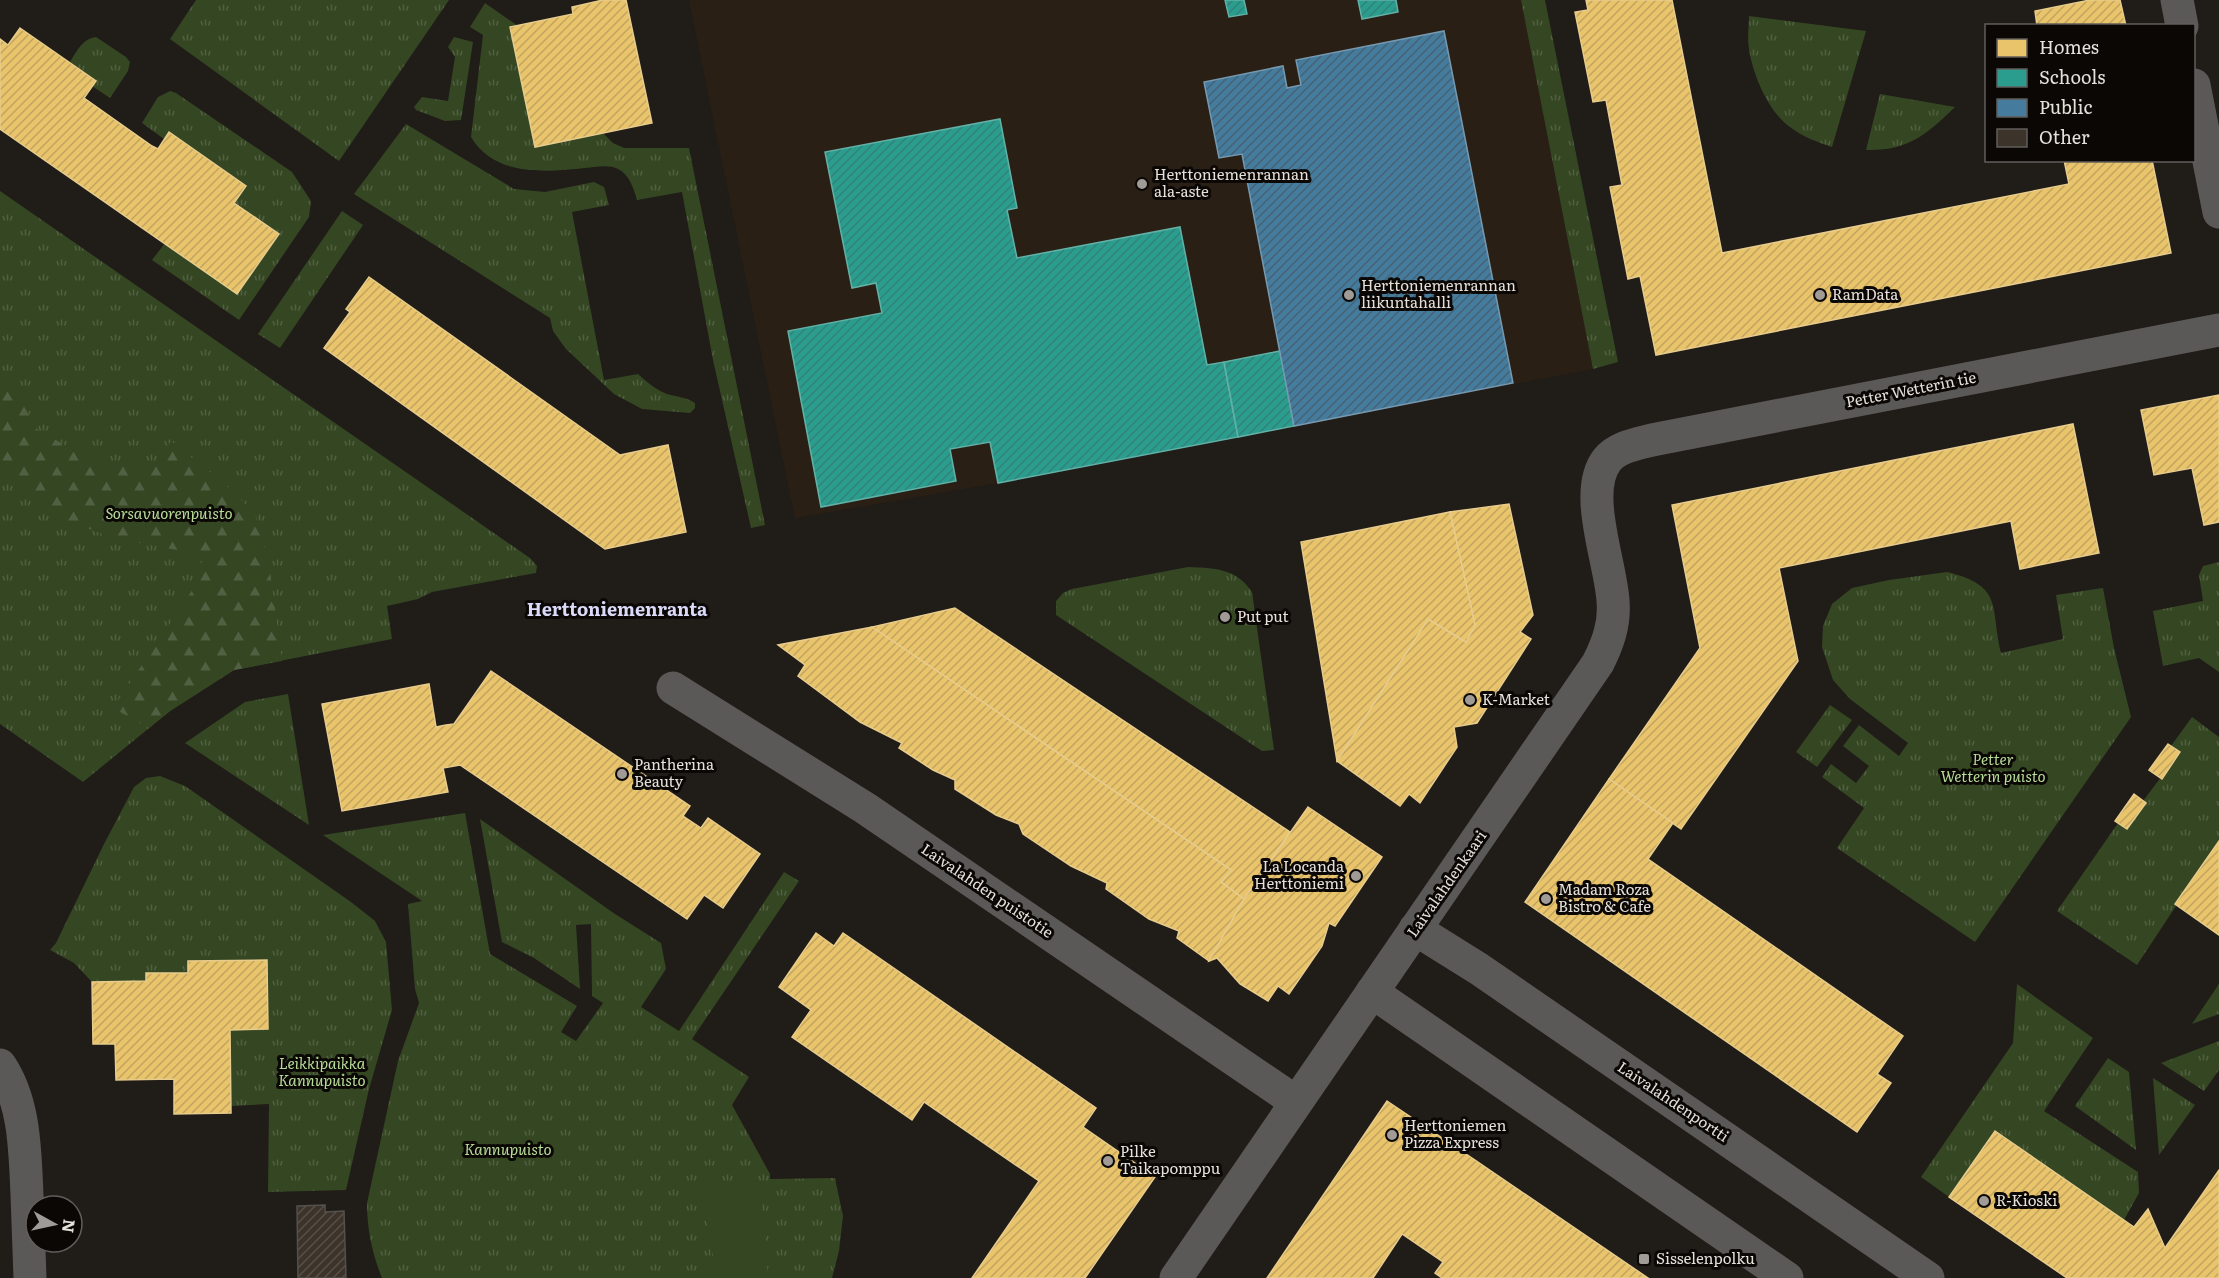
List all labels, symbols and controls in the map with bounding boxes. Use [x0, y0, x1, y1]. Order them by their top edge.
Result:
legend [1985, 24, 2195, 162]
text: Homes [2039, 33, 2099, 60]
text: Schools [2039, 63, 2105, 90]
text: Public [2039, 93, 2093, 120]
text: Other [2039, 123, 2090, 150]
place label: Herttoniemenrannan ala-aste [1154, 162, 1309, 202]
marker: Herttoniemenrannan ala-aste [1135, 177, 1149, 191]
place label: Herttoniemenrannan liikuntahalli [1361, 273, 1516, 313]
place label: RamData [1832, 282, 1899, 305]
marker: Herttoniemenrannan liikuntahalli [1342, 288, 1356, 302]
marker: RamData [1813, 288, 1827, 302]
street label: Petter Wetterin tie [1843, 365, 1978, 412]
park label: Sorsavuorenpuisto [105, 501, 233, 524]
district label: Herttoniemenranta [527, 595, 708, 622]
place label: Put put [1237, 604, 1288, 627]
marker: Put put [1218, 610, 1232, 624]
place label: K-Market [1482, 687, 1550, 710]
marker: K-Market [1463, 693, 1477, 707]
park label: Petter Wetterin puisto [1940, 747, 2046, 787]
place label: Pantherina Beauty [634, 752, 715, 792]
marker: Pantherina Beauty [615, 767, 629, 781]
street label: Laivalahdenkaari [1400, 825, 1491, 941]
street label: Laivalahden puistotie [917, 837, 1059, 943]
place label: La Locanda Herttoniemi [1254, 854, 1345, 894]
marker: La Locanda Herttoniemi [1349, 869, 1363, 883]
place label: Madam Roza Bistro & Cafe [1558, 877, 1651, 917]
marker: Madam Roza Bistro & Cafe [1539, 892, 1553, 906]
park label: Leikkipaikka Kannupuisto [278, 1051, 366, 1091]
street label: Laivalahdenportti [1613, 1055, 1734, 1147]
place label: Herttoniemen Pizza Express [1404, 1113, 1507, 1153]
marker: Herttoniemen Pizza Express [1385, 1128, 1399, 1142]
park label: Kannupuisto [464, 1137, 552, 1160]
place label: Pilke Taikapomppu [1120, 1139, 1221, 1179]
marker: Pilke Taikapomppu [1101, 1154, 1115, 1168]
place label: R-Kioski [1996, 1188, 2057, 1211]
north arrow [24, 1194, 84, 1254]
marker: R-Kioski [1977, 1194, 1991, 1208]
text: N [57, 1218, 83, 1235]
place label: Sisselenpolku [1656, 1246, 1755, 1269]
marker: Sisselenpolku [1637, 1252, 1651, 1266]

